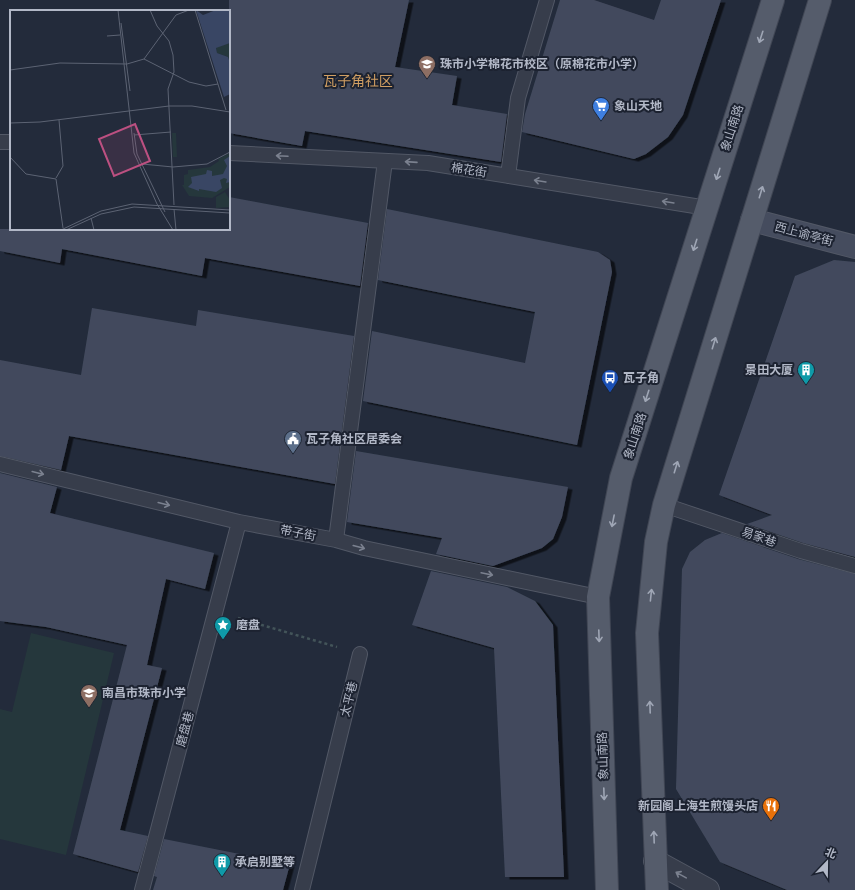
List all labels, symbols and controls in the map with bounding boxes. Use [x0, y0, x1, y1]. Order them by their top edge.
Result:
inset map [10, 10, 230, 230]
one-way arrow [757, 30, 764, 43]
school or university icon: 珠市小学棉花市校区（原棉花市小学） [417, 54, 437, 79]
place label: 珠市小学棉花市校区（原棉花市小学） [440, 57, 644, 71]
district label: 瓦子角社区 [323, 73, 393, 89]
supermarket icon: 象山天地 [591, 96, 611, 121]
place label: 象山天地 [614, 99, 662, 113]
street label: 象山南路 [718, 103, 746, 153]
one-way arrow [276, 152, 289, 159]
one-way arrow [405, 159, 418, 166]
street label: 棉花街 [450, 160, 488, 180]
one-way arrow [713, 168, 721, 180]
one-way arrow [534, 177, 547, 185]
one-way arrow [758, 186, 765, 199]
one-way arrow [662, 198, 675, 206]
street label: 西上谕亭街 [773, 219, 835, 249]
one-way arrow [691, 239, 698, 252]
one-way arrow [711, 337, 718, 350]
building icon: 景田大厦 [796, 360, 816, 385]
place label: 景田大厦 [745, 363, 793, 377]
bus stop icon: 瓦子角 [600, 368, 620, 393]
place label: 瓦子角 [623, 371, 659, 385]
one-way arrow [643, 390, 651, 402]
street label: 象山南路 [621, 411, 649, 461]
public building icon: 瓦子角社区居委会 [283, 429, 303, 454]
place label: 瓦子角社区居委会 [306, 432, 402, 446]
one-way arrow [673, 461, 680, 474]
one-way arrow [31, 470, 44, 477]
one-way arrow [157, 501, 170, 508]
one-way arrow [609, 514, 617, 527]
street label: 带子街 [279, 523, 317, 543]
street label: 易家巷 [740, 525, 778, 549]
one-way arrow [353, 544, 366, 551]
one-way arrow [480, 570, 493, 578]
one-way arrow [648, 589, 655, 602]
place icon: 磨盘 [213, 615, 233, 640]
place label: 磨盘 [236, 618, 260, 632]
one-way arrow [595, 629, 603, 642]
street label: 太平巷 [338, 680, 360, 718]
school or university icon: 南昌市珠市小学 [79, 683, 99, 708]
place label: 南昌市珠市小学 [102, 686, 186, 700]
one-way arrow [646, 701, 654, 714]
street label: 磨盘巷 [174, 710, 196, 748]
street label: 象山南路 [595, 732, 611, 780]
one-way arrow [600, 787, 608, 800]
restaurant icon: 新园阁上海生煎馒头店 [761, 796, 781, 821]
place label: 新园阁上海生煎馒头店 [638, 799, 758, 813]
one-way arrow [650, 831, 658, 844]
north arrow [807, 842, 847, 882]
text: 北 [823, 845, 838, 861]
building icon: 承启别墅等 [212, 852, 232, 877]
place label: 承启别墅等 [235, 855, 295, 869]
one-way arrow [675, 871, 687, 879]

